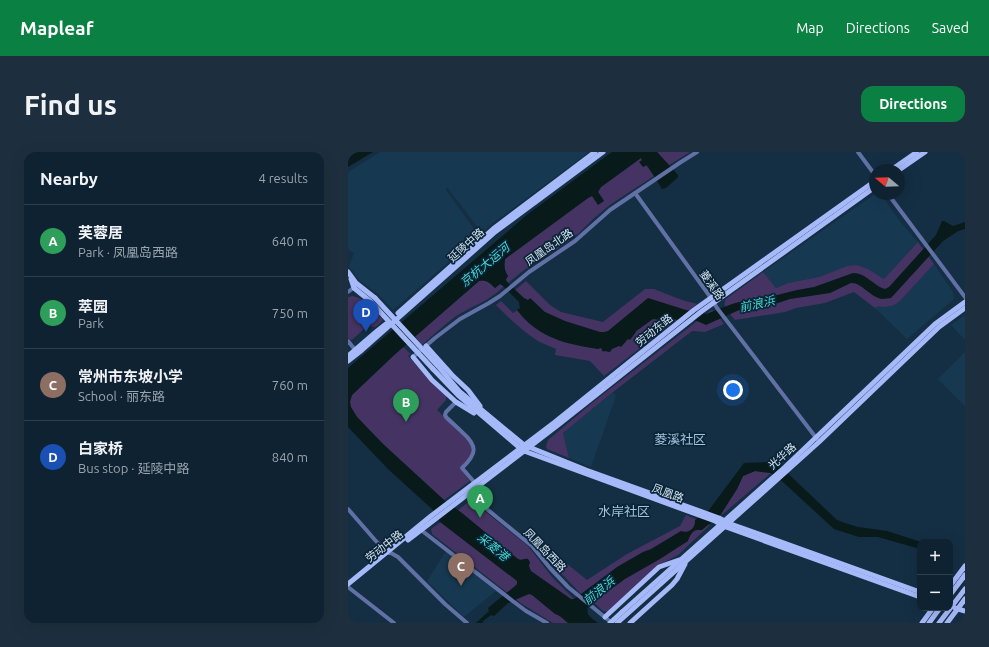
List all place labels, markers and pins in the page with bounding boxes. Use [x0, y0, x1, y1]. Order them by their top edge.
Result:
pin: D [353, 299, 379, 332]
pin: B [393, 389, 419, 422]
pin: A [467, 485, 493, 518]
pin: C [448, 553, 474, 586]

